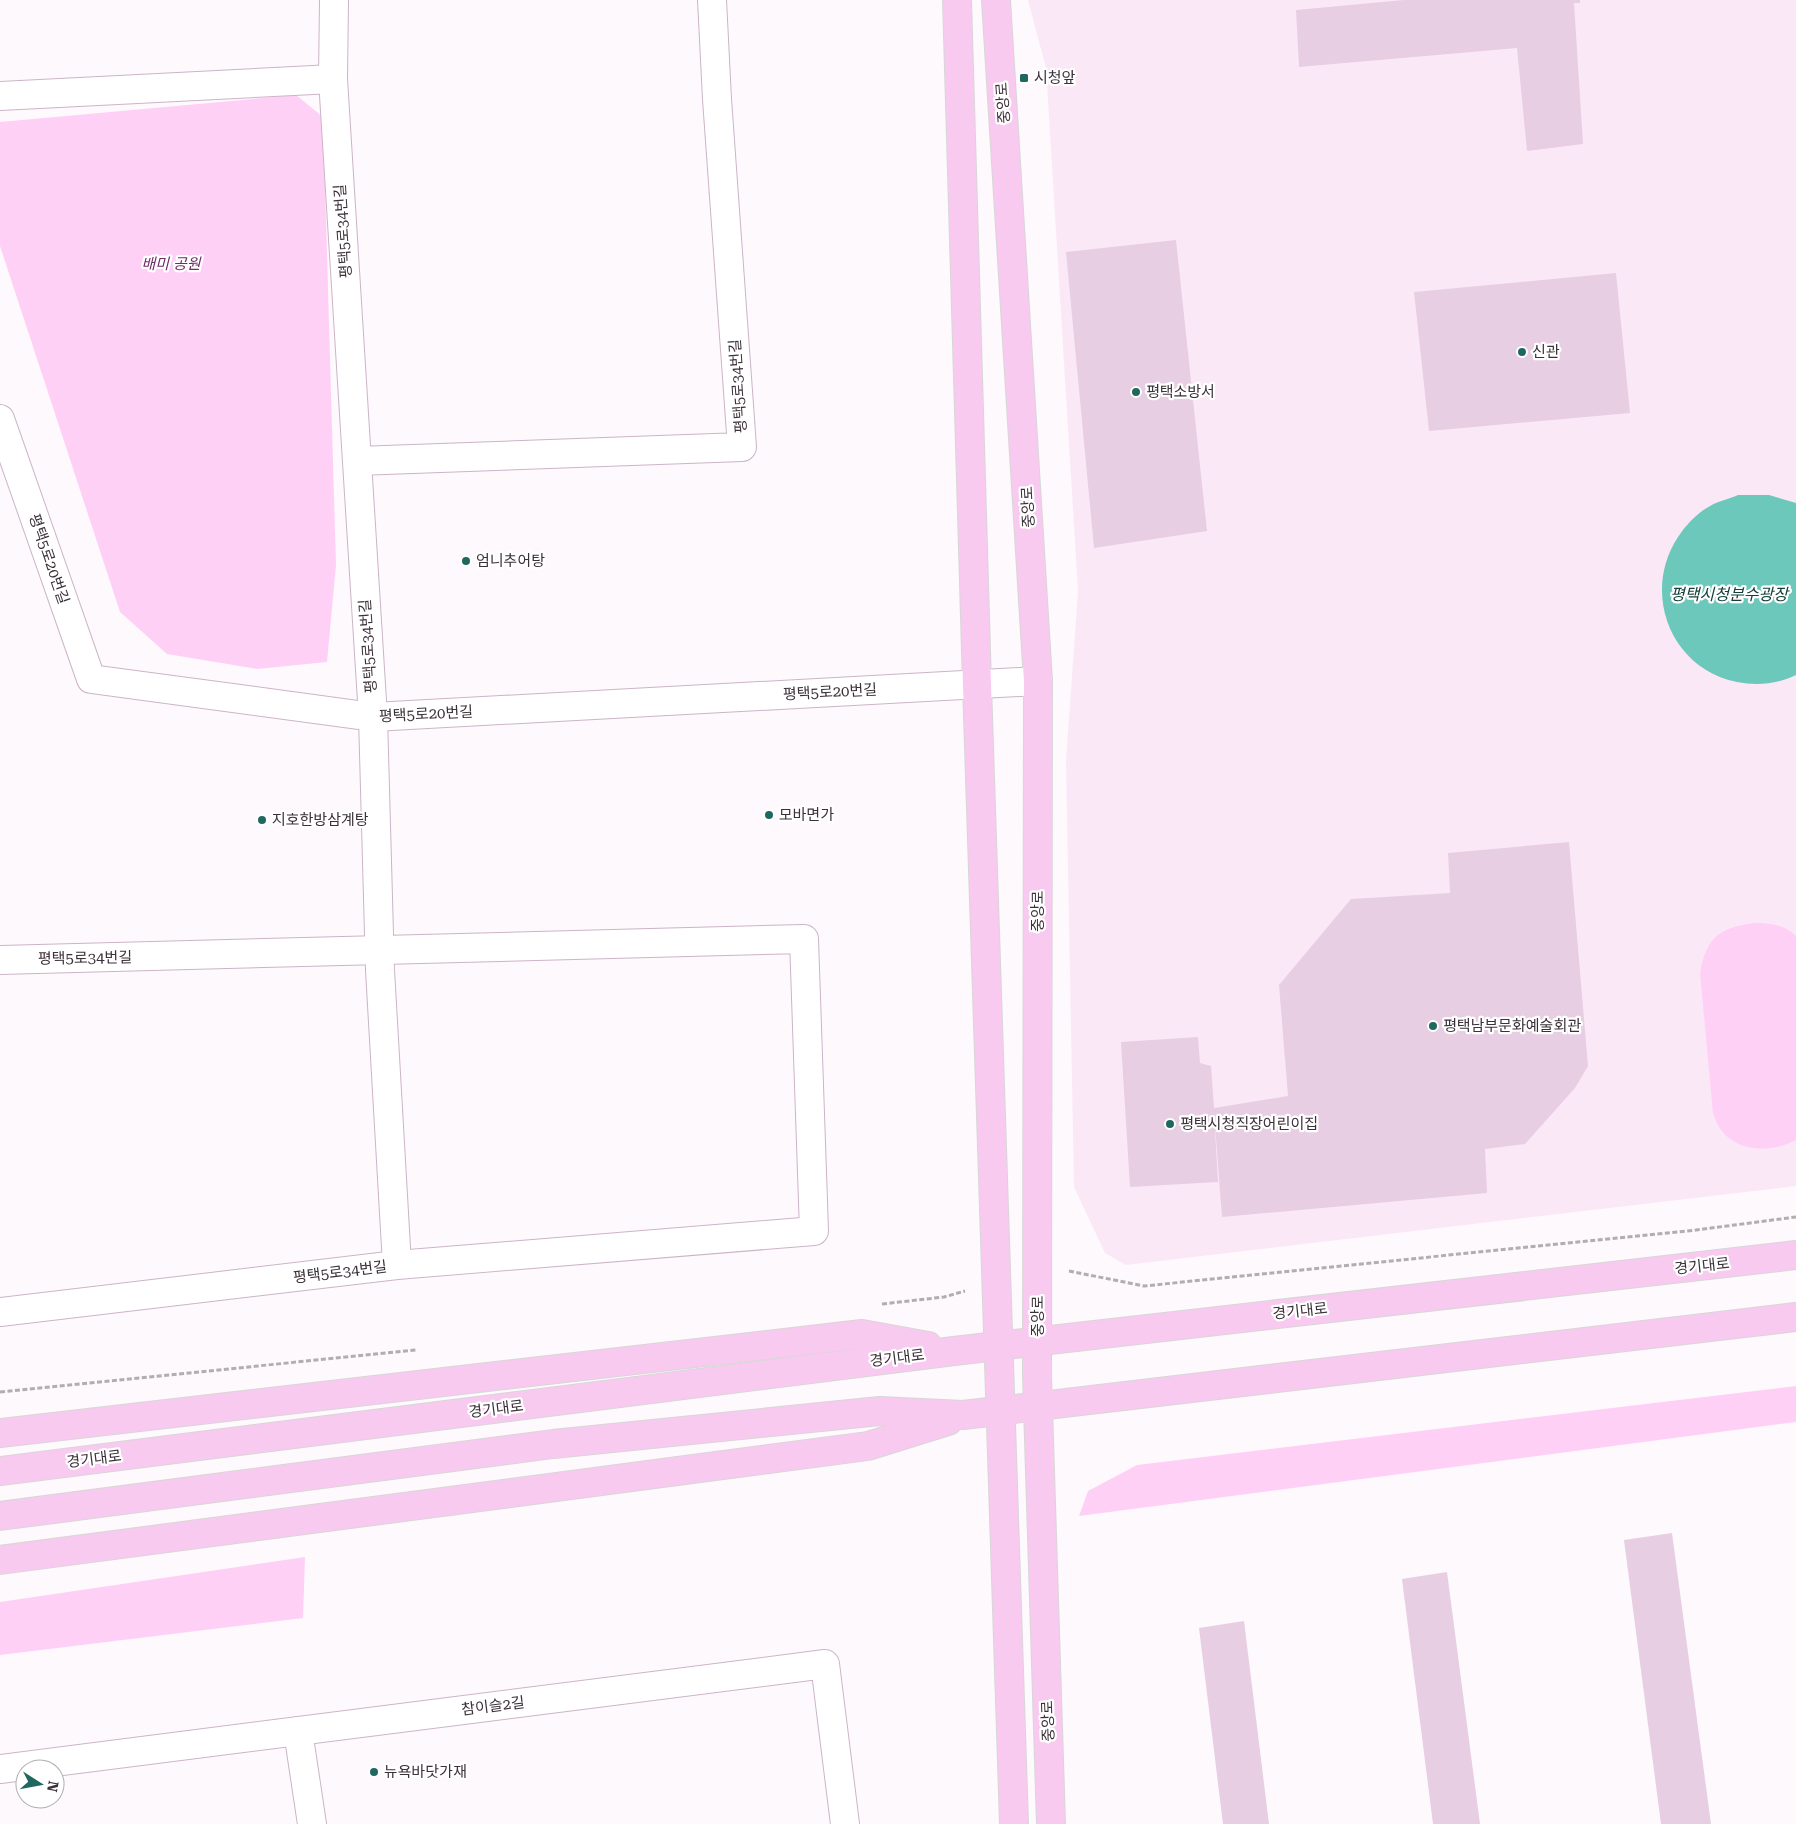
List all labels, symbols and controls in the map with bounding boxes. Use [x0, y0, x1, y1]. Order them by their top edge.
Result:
place label: 시청앞 [1034, 69, 1076, 87]
marker: 시청앞 [1018, 72, 1030, 84]
street label: 중앙로 [993, 82, 1013, 124]
street label: 평택5로34번길 [331, 183, 355, 279]
park label: 배미 공원 [142, 255, 202, 273]
street label: 평택5로34번길 [726, 338, 750, 434]
place label: 신관 [1532, 343, 1560, 361]
marker: 신관 [1516, 346, 1528, 358]
place label: 평택소방서 [1146, 383, 1215, 401]
marker: 평택소방서 [1130, 386, 1142, 398]
street label: 중앙로 [1018, 486, 1038, 528]
street label: 평택5로20번길 [25, 512, 73, 606]
place label: 엄니추어탕 [476, 552, 545, 570]
marker: 엄니추어탕 [460, 555, 472, 567]
water label: 평택시청분수광장 [1670, 585, 1790, 604]
street label: 평택5로34번길 [356, 598, 380, 694]
street label: 평택5로20번길 [782, 681, 878, 703]
street label: 평택5로20번길 [378, 703, 474, 725]
place label: 모바면가 [779, 806, 834, 824]
marker: 모바면가 [763, 809, 775, 821]
place label: 지호한방삼계탕 [272, 811, 369, 829]
marker: 지호한방삼계탕 [256, 814, 268, 826]
street label: 중앙로 [1029, 890, 1047, 932]
street label: 평택5로34번길 [38, 948, 132, 968]
place label: 평택남부문화예술회관 [1443, 1017, 1581, 1035]
marker: 평택남부문화예술회관 [1427, 1020, 1439, 1032]
place label: 평택시청직장어린이집 [1180, 1115, 1318, 1133]
marker: 평택시청직장어린이집 [1164, 1118, 1176, 1130]
street label: 경기대로 [1674, 1254, 1730, 1278]
street label: 평택5로34번길 [292, 1257, 388, 1287]
street label: 중앙로 [1029, 1295, 1047, 1337]
street label: 경기대로 [1272, 1299, 1328, 1323]
street label: 경기대로 [869, 1346, 925, 1370]
street label: 경기대로 [468, 1397, 524, 1421]
street label: 경기대로 [66, 1447, 122, 1471]
street label: 참이슬2길 [460, 1693, 526, 1719]
street label: 중앙로 [1038, 1700, 1058, 1742]
north arrow [15, 1759, 65, 1809]
place label: 뉴욕바닷가재 [384, 1763, 467, 1781]
marker: 뉴욕바닷가재 [368, 1766, 380, 1778]
text: N [44, 1780, 62, 1794]

